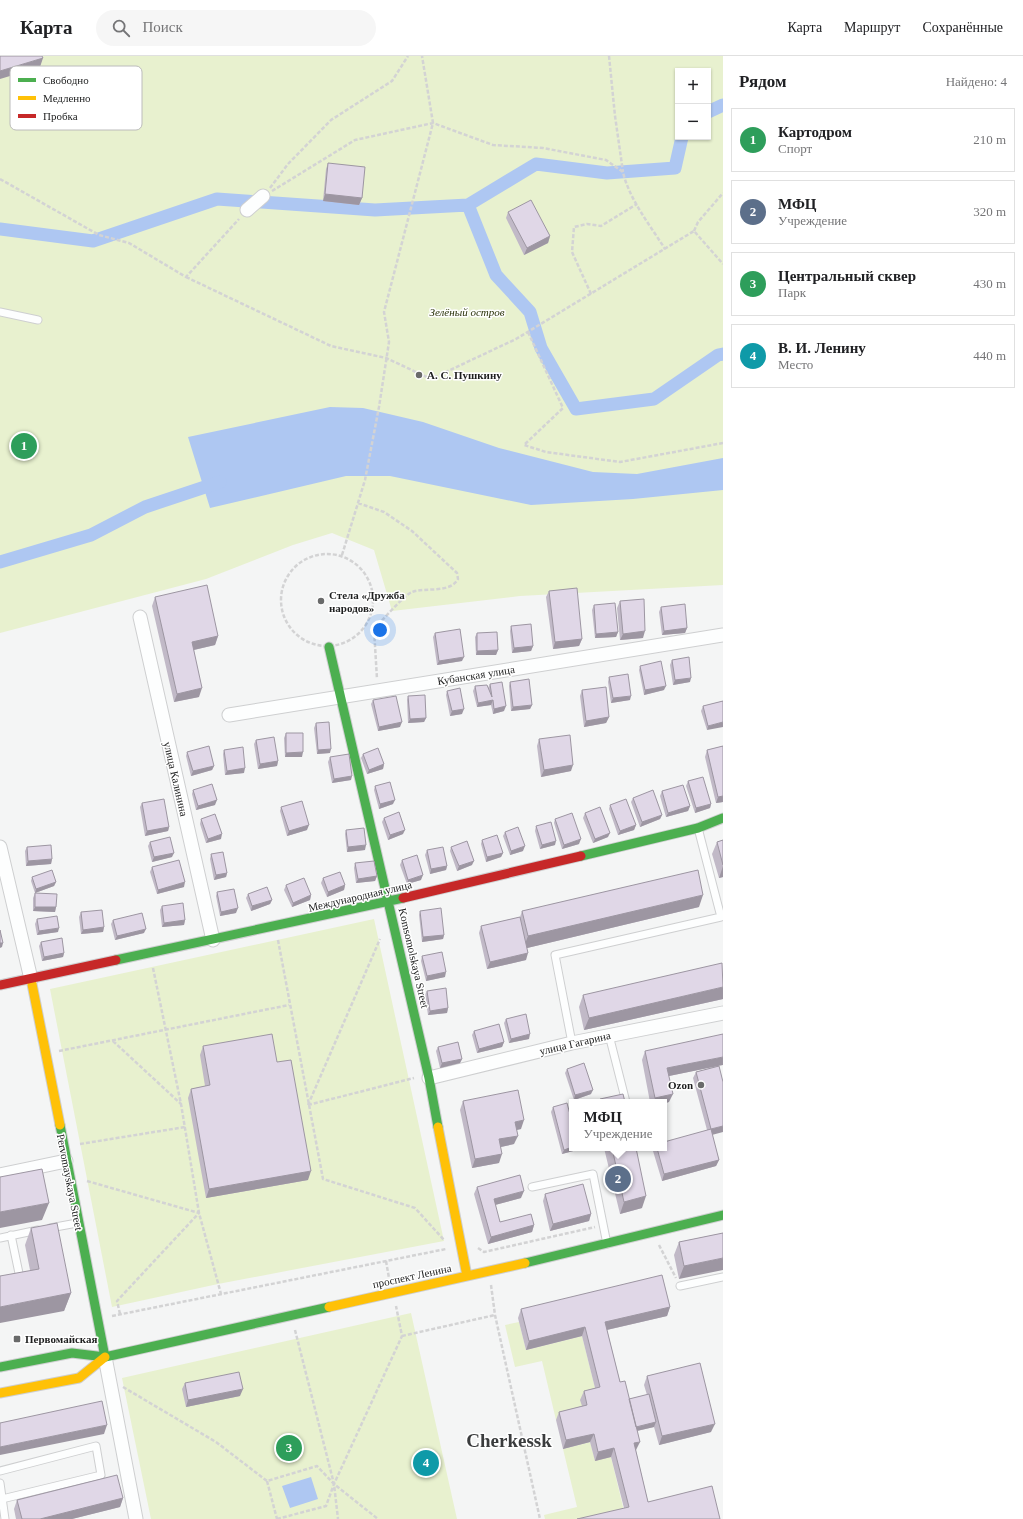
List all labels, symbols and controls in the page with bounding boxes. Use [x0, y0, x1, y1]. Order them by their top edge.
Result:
search box [96, 10, 376, 46]
text: Карта [20, 17, 72, 38]
icon: search [110, 17, 132, 39]
text: Поиск [142, 19, 183, 35]
text: Карта [787, 20, 822, 35]
text: Маршрут [844, 20, 900, 35]
text: Сохранённые [922, 20, 1003, 35]
legend [10, 66, 142, 130]
map controls [675, 68, 711, 140]
button: + [675, 68, 711, 104]
text: Рядом [739, 72, 787, 91]
text: Свободно [43, 74, 89, 86]
text: Найдено: 4 [946, 74, 1007, 89]
text: Медленно [43, 92, 91, 104]
button: − [675, 104, 711, 140]
text: Пробка [43, 110, 78, 122]
text: Картодром [778, 124, 852, 140]
text: 1 [750, 132, 756, 147]
text: 210 m [973, 132, 1006, 147]
text: Спорт [778, 141, 812, 156]
text: МФЦ [778, 196, 817, 212]
text: 2 [750, 204, 756, 219]
text: 320 m [973, 204, 1006, 219]
text: Учреждение [778, 213, 847, 228]
text: Центральный сквер [778, 268, 916, 284]
text: 3 [750, 276, 756, 291]
text: 430 m [973, 276, 1006, 291]
text: Парк [778, 285, 806, 300]
park label: Зелёный остров [430, 306, 505, 318]
text: В. И. Ленину [778, 340, 866, 356]
text: 4 [750, 348, 756, 363]
text: 440 m [973, 348, 1006, 363]
text: Место [778, 357, 813, 372]
place label: А. С. Пушкину [427, 369, 502, 381]
marker: А. С. Пушкину [414, 370, 424, 380]
pin: 1 [11, 431, 37, 461]
place label: Стела «Дружба народов» [329, 589, 405, 614]
marker: Стела «Дружба народов» [316, 596, 326, 606]
your location [370, 620, 390, 640]
street label: Кубанская улица [436, 663, 516, 687]
street label: улица Калинина [162, 741, 190, 817]
street label: Международная улица [307, 878, 413, 914]
street label: Komsomolskaya Street [397, 907, 431, 1009]
street label: улица Гагарина [538, 1029, 612, 1057]
place label: Ozon [668, 1079, 693, 1091]
marker: Ozon [696, 1080, 706, 1090]
popup [569, 1099, 667, 1151]
text: МФЦ [583, 1109, 622, 1125]
text: Учреждение [583, 1126, 653, 1141]
street label: Pervomayskaya Street [55, 1133, 85, 1231]
pin: 2 [605, 1164, 631, 1194]
street label: проспект Ленина [371, 1262, 453, 1290]
place label: Первомайская [25, 1333, 98, 1345]
marker: Первомайская [12, 1334, 22, 1344]
district label: Cherkessk [466, 1430, 552, 1451]
pin: 3 [276, 1433, 302, 1463]
pin: 4 [413, 1448, 439, 1478]

